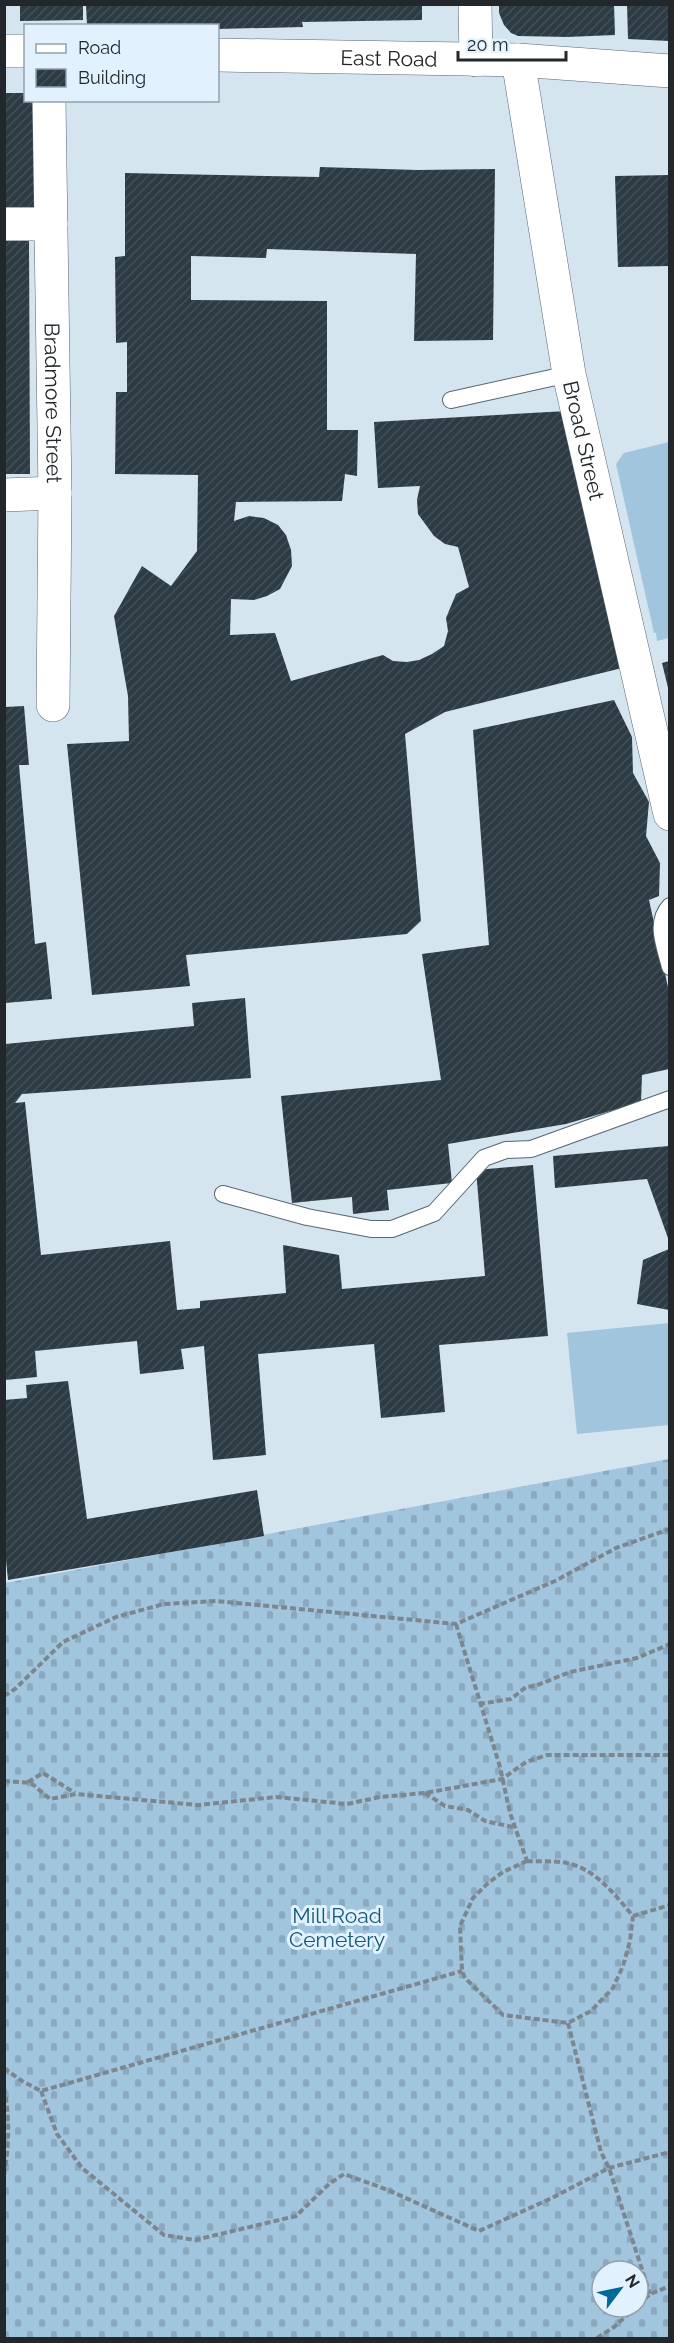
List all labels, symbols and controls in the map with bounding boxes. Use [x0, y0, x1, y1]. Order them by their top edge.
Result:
legend [24, 24, 219, 102]
scale bar [458, 24, 566, 62]
text: 20 m [467, 34, 509, 55]
text: Road [78, 37, 121, 58]
street label: East Road [340, 45, 438, 71]
text: Building [78, 67, 146, 88]
street label: Bradmore Street [40, 322, 67, 483]
street label: Broad Street [558, 378, 610, 502]
park label: Mill Road Cemetery [289, 1903, 385, 1952]
north arrow [590, 2259, 650, 2319]
text: N [621, 2271, 644, 2292]

